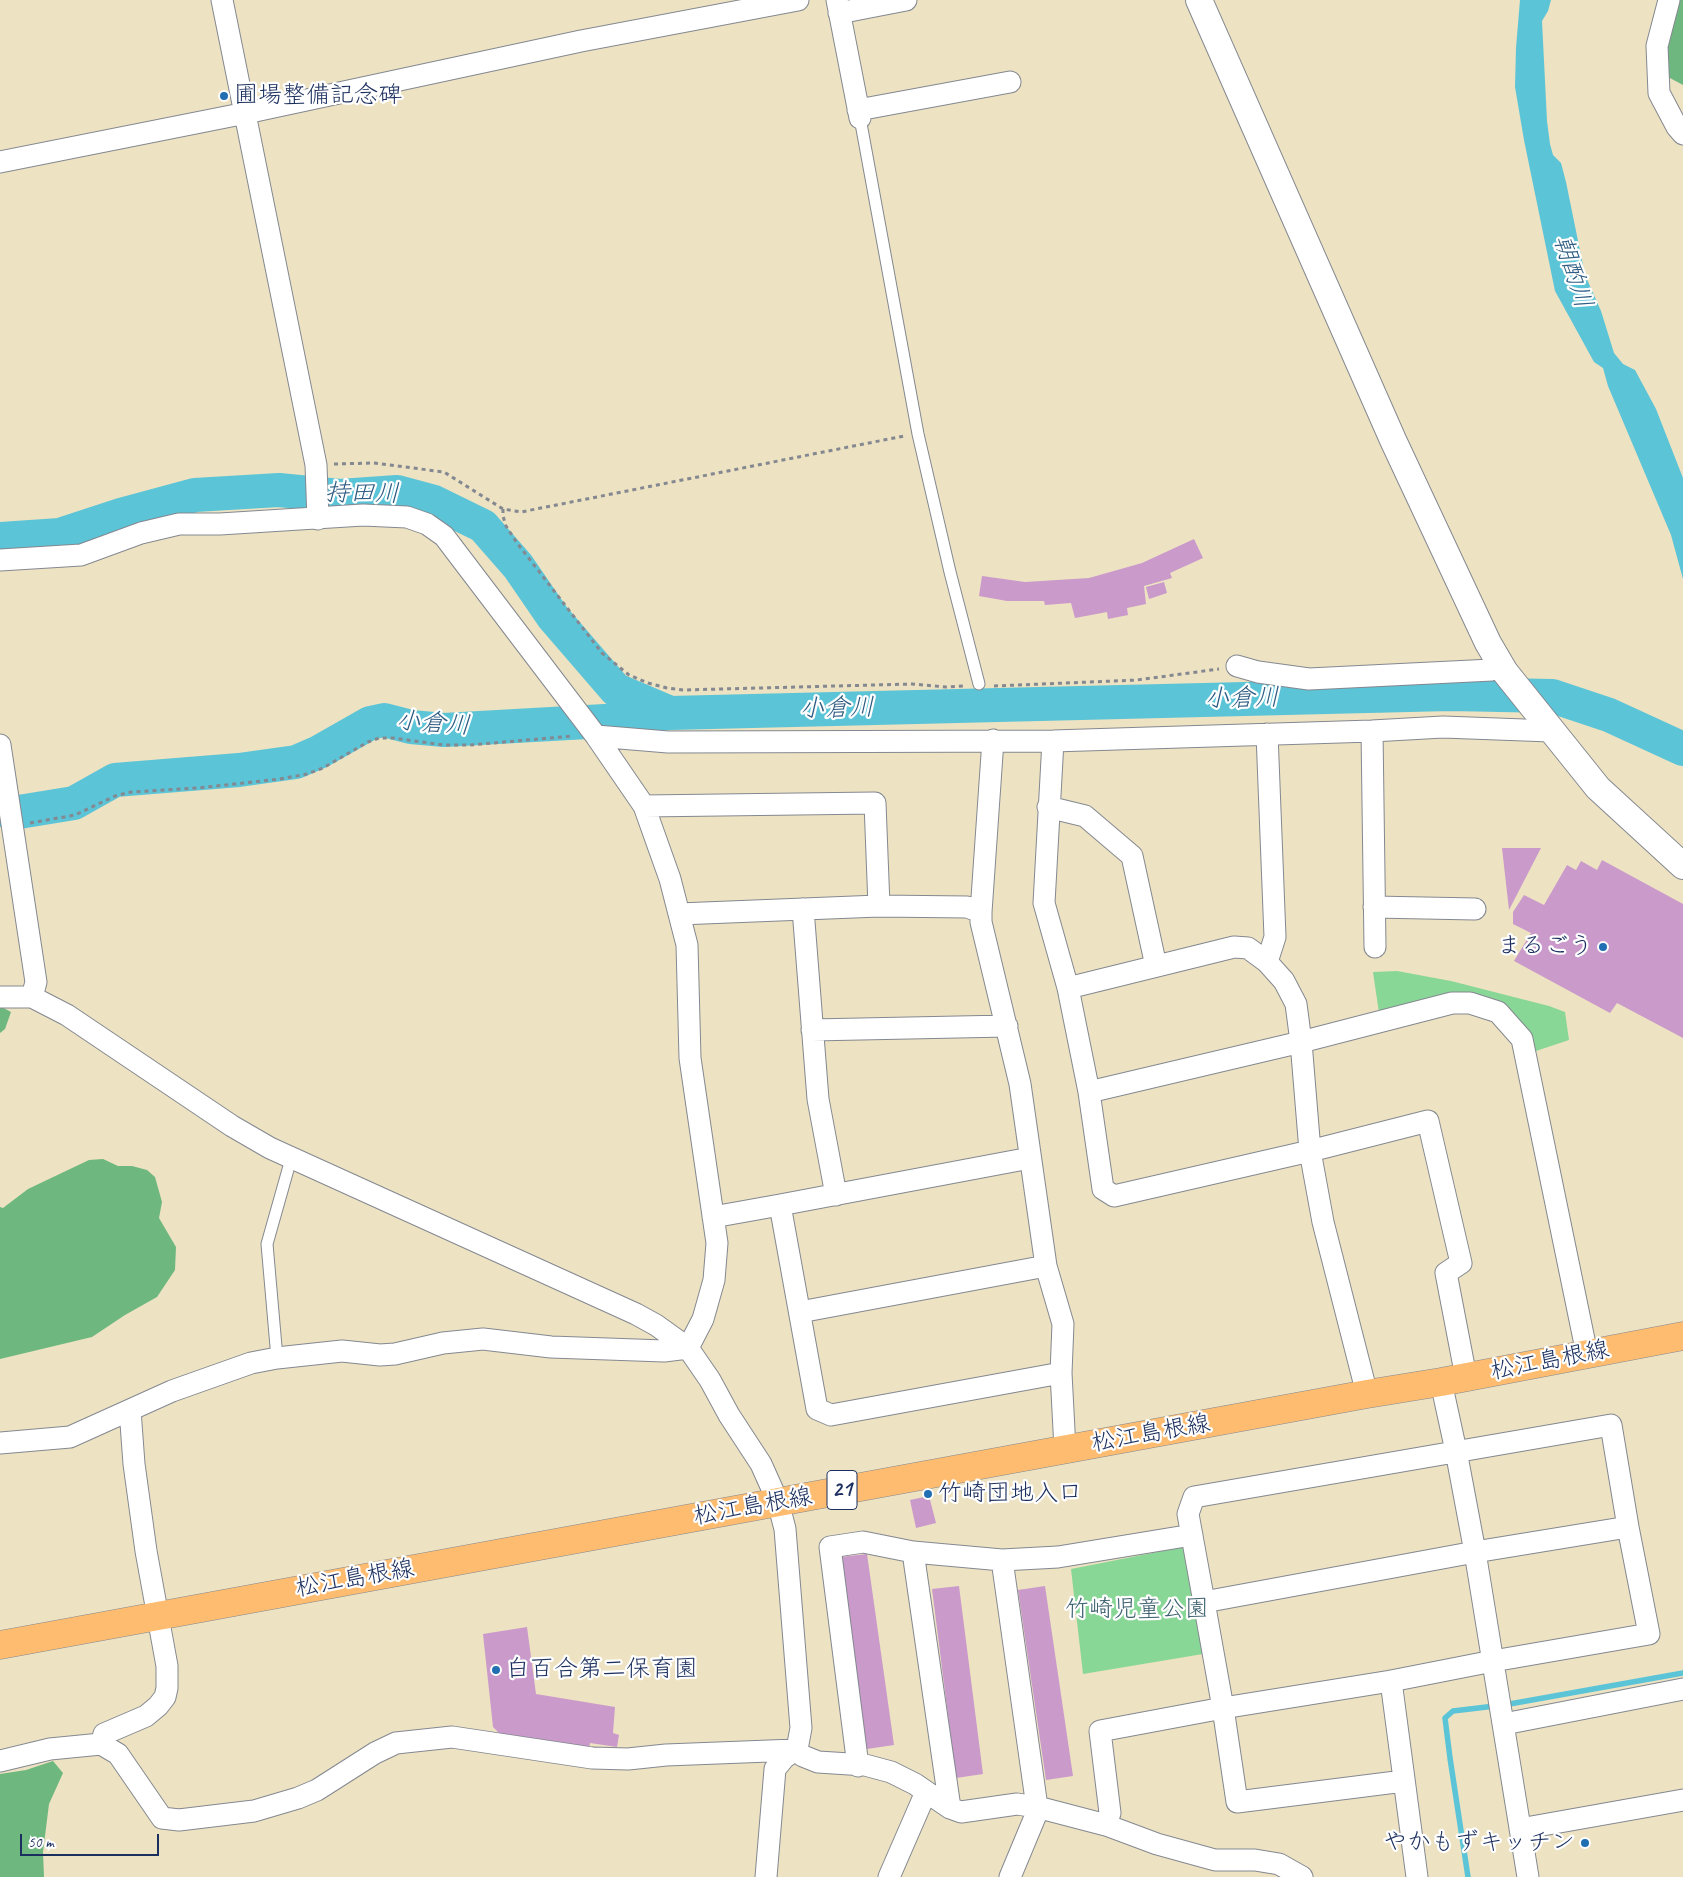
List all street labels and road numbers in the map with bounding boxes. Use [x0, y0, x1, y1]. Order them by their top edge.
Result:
street label: 松江島根線 [1488, 1335, 1612, 1387]
street label: 松江島根線 [1089, 1409, 1213, 1459]
road number: 21 [827, 1470, 857, 1510]
street label: 松江島根線 [691, 1482, 815, 1532]
street label: 松江島根線 [293, 1554, 417, 1604]

